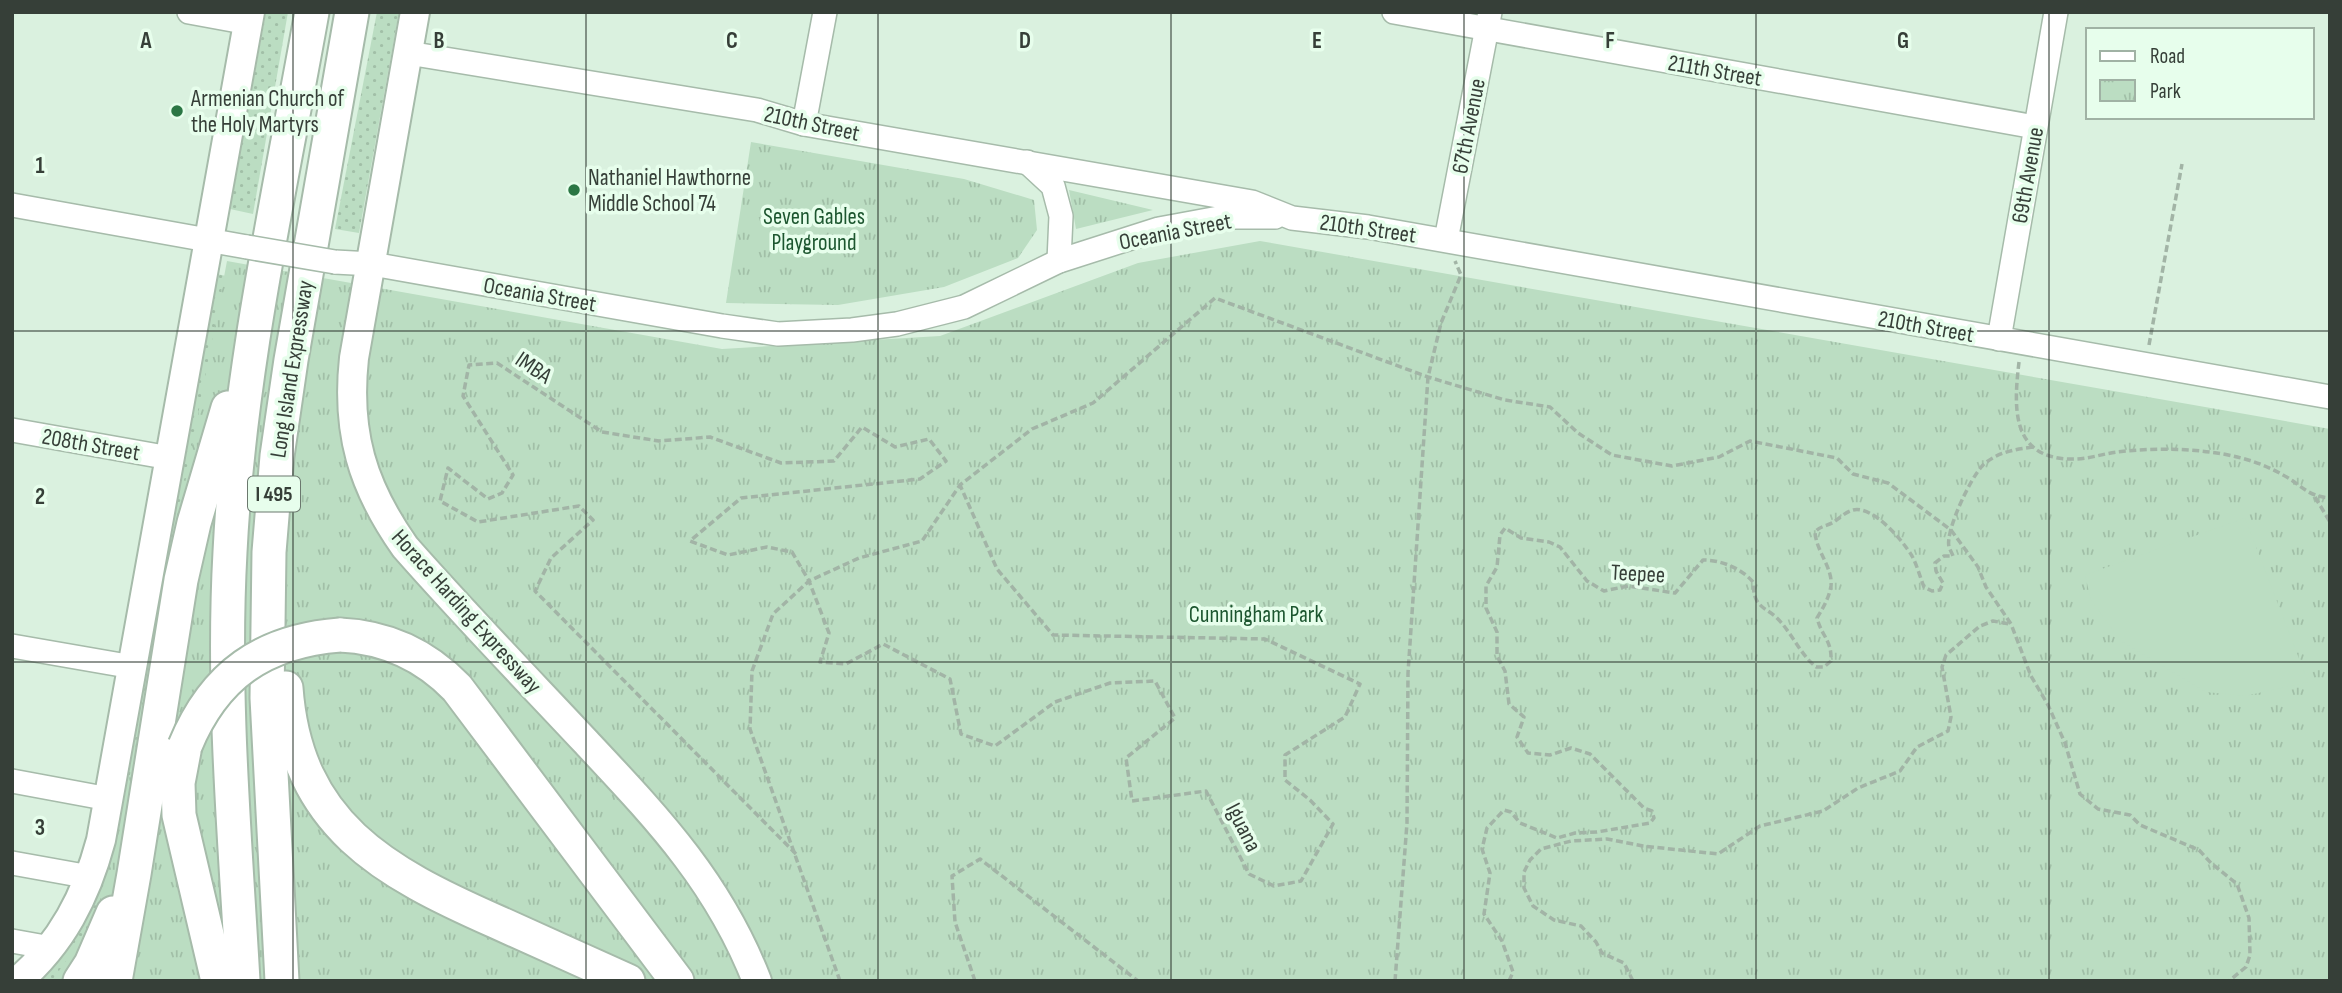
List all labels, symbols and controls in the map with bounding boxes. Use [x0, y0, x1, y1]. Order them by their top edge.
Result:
text: A [140, 27, 153, 55]
text: B [434, 27, 445, 55]
text: C [726, 27, 738, 55]
text: D [1019, 27, 1031, 55]
text: E [1312, 27, 1322, 55]
text: F [1605, 27, 1615, 55]
text: G [1897, 27, 1909, 55]
legend [2086, 28, 2314, 119]
text: Road [2150, 44, 2185, 69]
street label: 211th Street [1666, 49, 1764, 93]
street label: 67th Avenue [1446, 76, 1492, 176]
text: Park [2150, 79, 2181, 104]
place label: Armenian Church of the Holy Martyrs [190, 85, 344, 139]
street label: 210th Street [761, 100, 862, 148]
marker: Armenian Church of the Holy Martyrs [169, 103, 185, 119]
street label: 69th Avenue [2006, 125, 2050, 225]
text: 1 [35, 152, 45, 180]
place label: Nathaniel Hawthorne Middle School 74 [588, 164, 751, 218]
marker: Nathaniel Hawthorne Middle School 74 [566, 182, 582, 198]
park label: Seven Gables Playground [763, 203, 865, 257]
street label: Oceania Street [1117, 207, 1234, 257]
street label: 210th Street [1318, 208, 1418, 250]
street label: Oceania Street [481, 271, 598, 319]
street label: Long Island Expressway [264, 278, 320, 460]
street label: 210th Street [1876, 305, 1976, 349]
street label: IMBA [510, 346, 557, 390]
street label: 208th Street [40, 423, 142, 467]
road number: I 495 [248, 476, 300, 512]
text: 2 [35, 483, 45, 511]
street label: Horace Harding Expressway [385, 524, 547, 700]
street label: Teepee [1610, 559, 1666, 589]
park label: Cunningham Park [1189, 601, 1323, 629]
street label: Iguana [1219, 798, 1267, 857]
text: 3 [35, 814, 45, 842]

